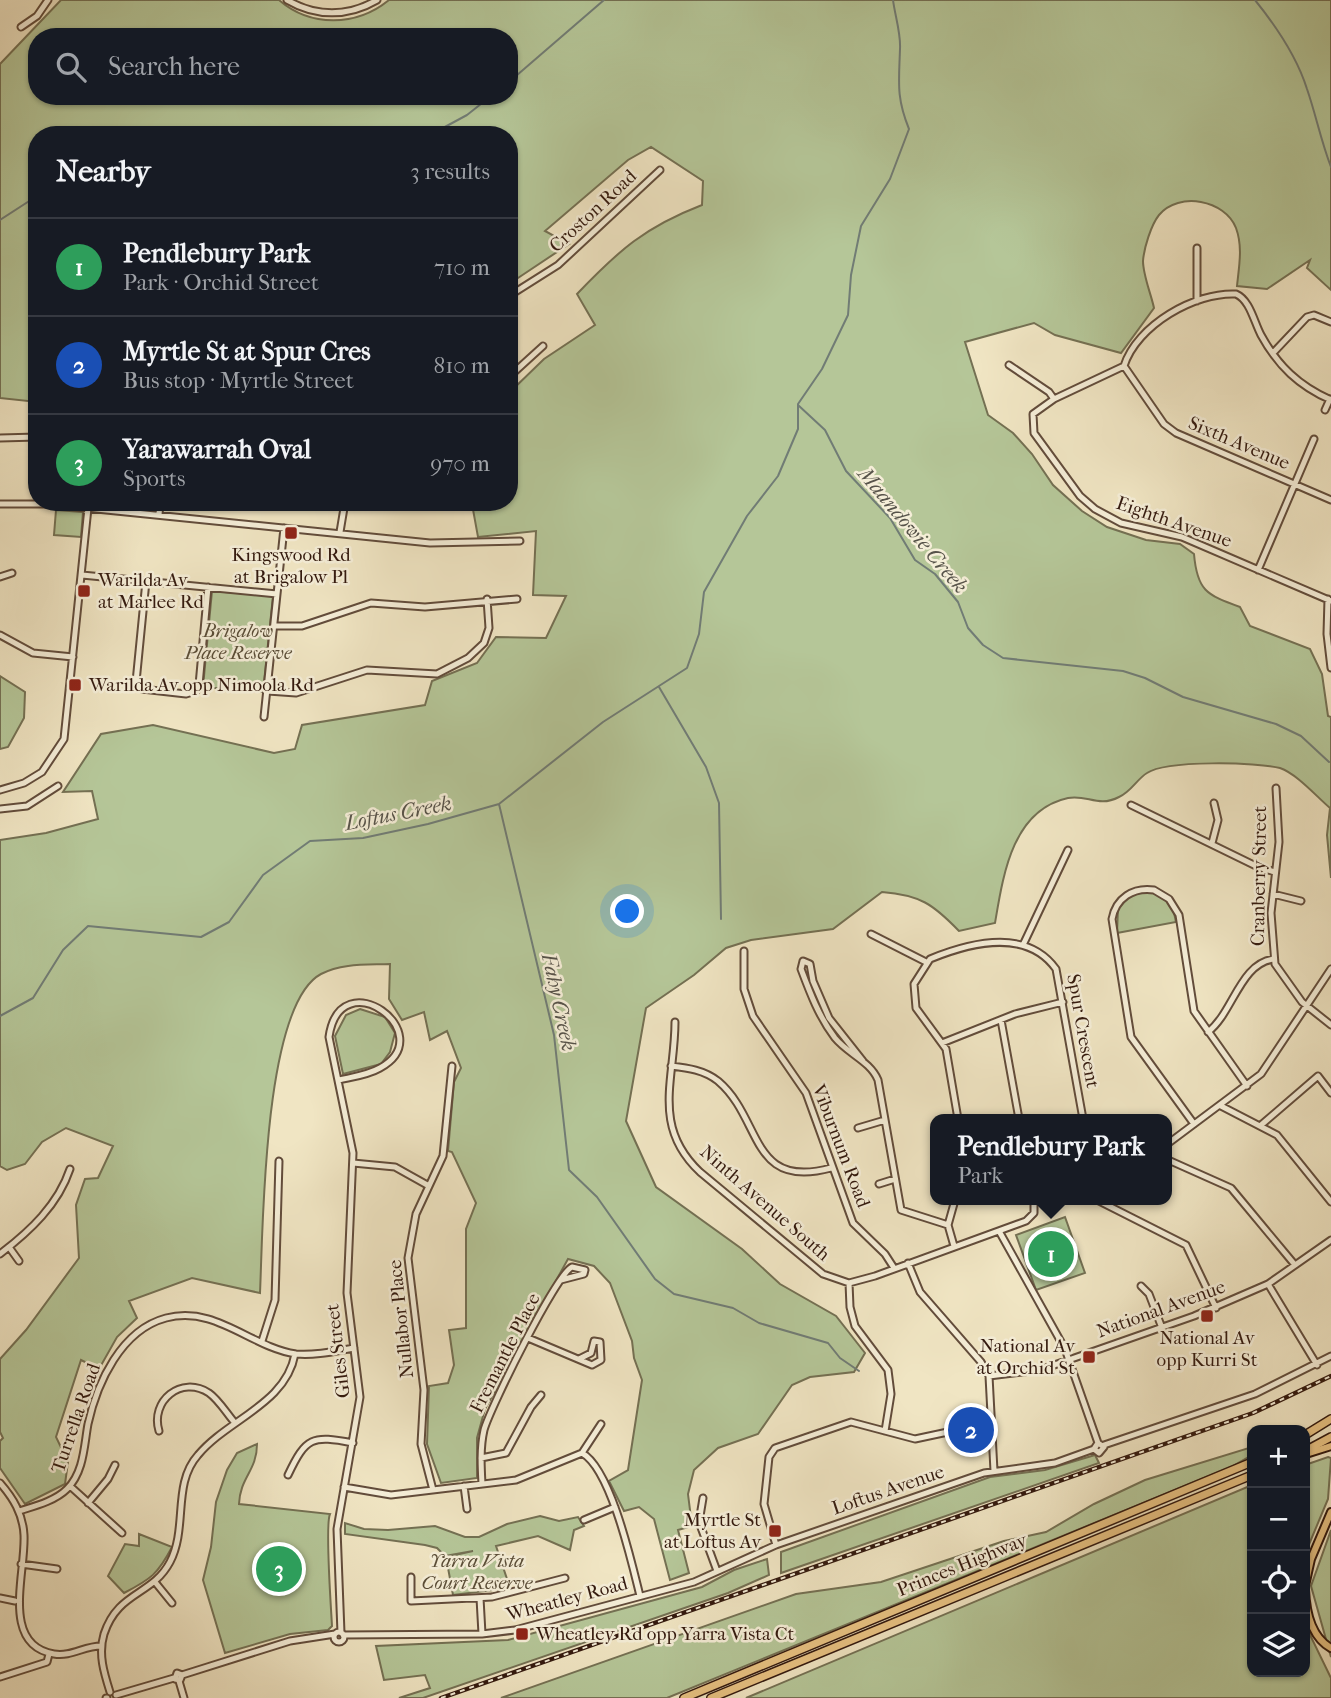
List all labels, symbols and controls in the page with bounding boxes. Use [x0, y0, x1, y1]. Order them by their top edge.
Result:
search box [28, 28, 518, 105]
icon: search [52, 48, 90, 86]
text: Search here [108, 51, 240, 82]
text: Nearby [56, 154, 151, 189]
text: 3 results [410, 158, 490, 185]
street label: Croston Road [545, 165, 642, 257]
text: Pendlebury Park [123, 238, 310, 269]
text: 1 [75, 254, 83, 281]
text: 710 m [434, 254, 490, 281]
text: Park · Orchid Street [123, 269, 319, 296]
text: Myrtle St at Spur Cres [123, 336, 371, 367]
text: 2 [73, 352, 85, 379]
text: 810 m [434, 352, 490, 379]
text: Bus stop · Myrtle Street [123, 367, 354, 394]
street label: Sixth Avenue [1185, 412, 1293, 474]
text: Yarawarrah Oval [123, 434, 311, 465]
text: 3 [74, 450, 84, 477]
text: 970 m [430, 450, 490, 477]
water label: Maandowie Creek [852, 460, 973, 598]
text: Sports [123, 465, 185, 492]
street label: Eighth Avenue [1113, 492, 1235, 552]
marker: Kingswood Rd at Brigalow Pl [283, 525, 299, 541]
place label: Kingswood Rd at Brigalow Pl [231, 544, 351, 588]
place label: Warilda Av at Marlee Rd [97, 569, 204, 613]
marker: Warilda Av at Marlee Rd [76, 583, 92, 599]
park label: Brigalow Place Reserve [183, 620, 293, 664]
place label: Warilda Av opp Nimoola Rd [88, 674, 314, 696]
marker: Warilda Av opp Nimoola Rd [67, 677, 83, 693]
water label: Loftus Creek [341, 791, 453, 835]
street label: Cranberry Street [1247, 805, 1271, 946]
your location [610, 894, 644, 928]
water label: Fahy Creek [537, 950, 581, 1053]
street label: Spur Crescent [1062, 972, 1104, 1090]
street label: Viburnum Road [807, 1080, 875, 1211]
popup [930, 1114, 1172, 1205]
text: Pendlebury Park [957, 1131, 1145, 1162]
street label: Ninth Avenue South [695, 1141, 835, 1266]
text: Park [957, 1162, 1003, 1189]
pin: 1 [1028, 1228, 1074, 1280]
street label: Nullabor Place [384, 1259, 418, 1379]
street label: National Avenue [1094, 1276, 1228, 1342]
street label: Fremantle Place [465, 1289, 545, 1417]
street label: Giles Street [321, 1302, 355, 1399]
marker: National Av opp Kurri St [1199, 1308, 1215, 1324]
place label: National Av opp Kurri St [1157, 1327, 1258, 1371]
place label: National Av at Orchid St [977, 1335, 1075, 1379]
marker: National Av at Orchid St [1081, 1349, 1097, 1365]
street label: Turrella Road [47, 1360, 105, 1476]
pin: 2 [948, 1404, 994, 1456]
map controls [1247, 1425, 1310, 1677]
button: + [1247, 1425, 1310, 1488]
street label: Loftus Avenue [829, 1461, 947, 1519]
button: − [1247, 1488, 1310, 1551]
place label: Myrtle St at Loftus Av [664, 1509, 761, 1553]
marker: Myrtle St at Loftus Av [767, 1523, 783, 1539]
street label: Princes Highway [894, 1529, 1031, 1601]
pin: 3 [256, 1543, 302, 1595]
park label: Yarra Vista Court Reserve [421, 1550, 534, 1594]
button: locate [1247, 1551, 1310, 1614]
street label: Wheatley Road [503, 1572, 631, 1626]
button: layers [1247, 1614, 1310, 1677]
place label: Wheatley Rd opp Yarra Vista Ct [535, 1623, 795, 1645]
marker: Wheatley Rd opp Yarra Vista Ct [514, 1626, 530, 1642]

